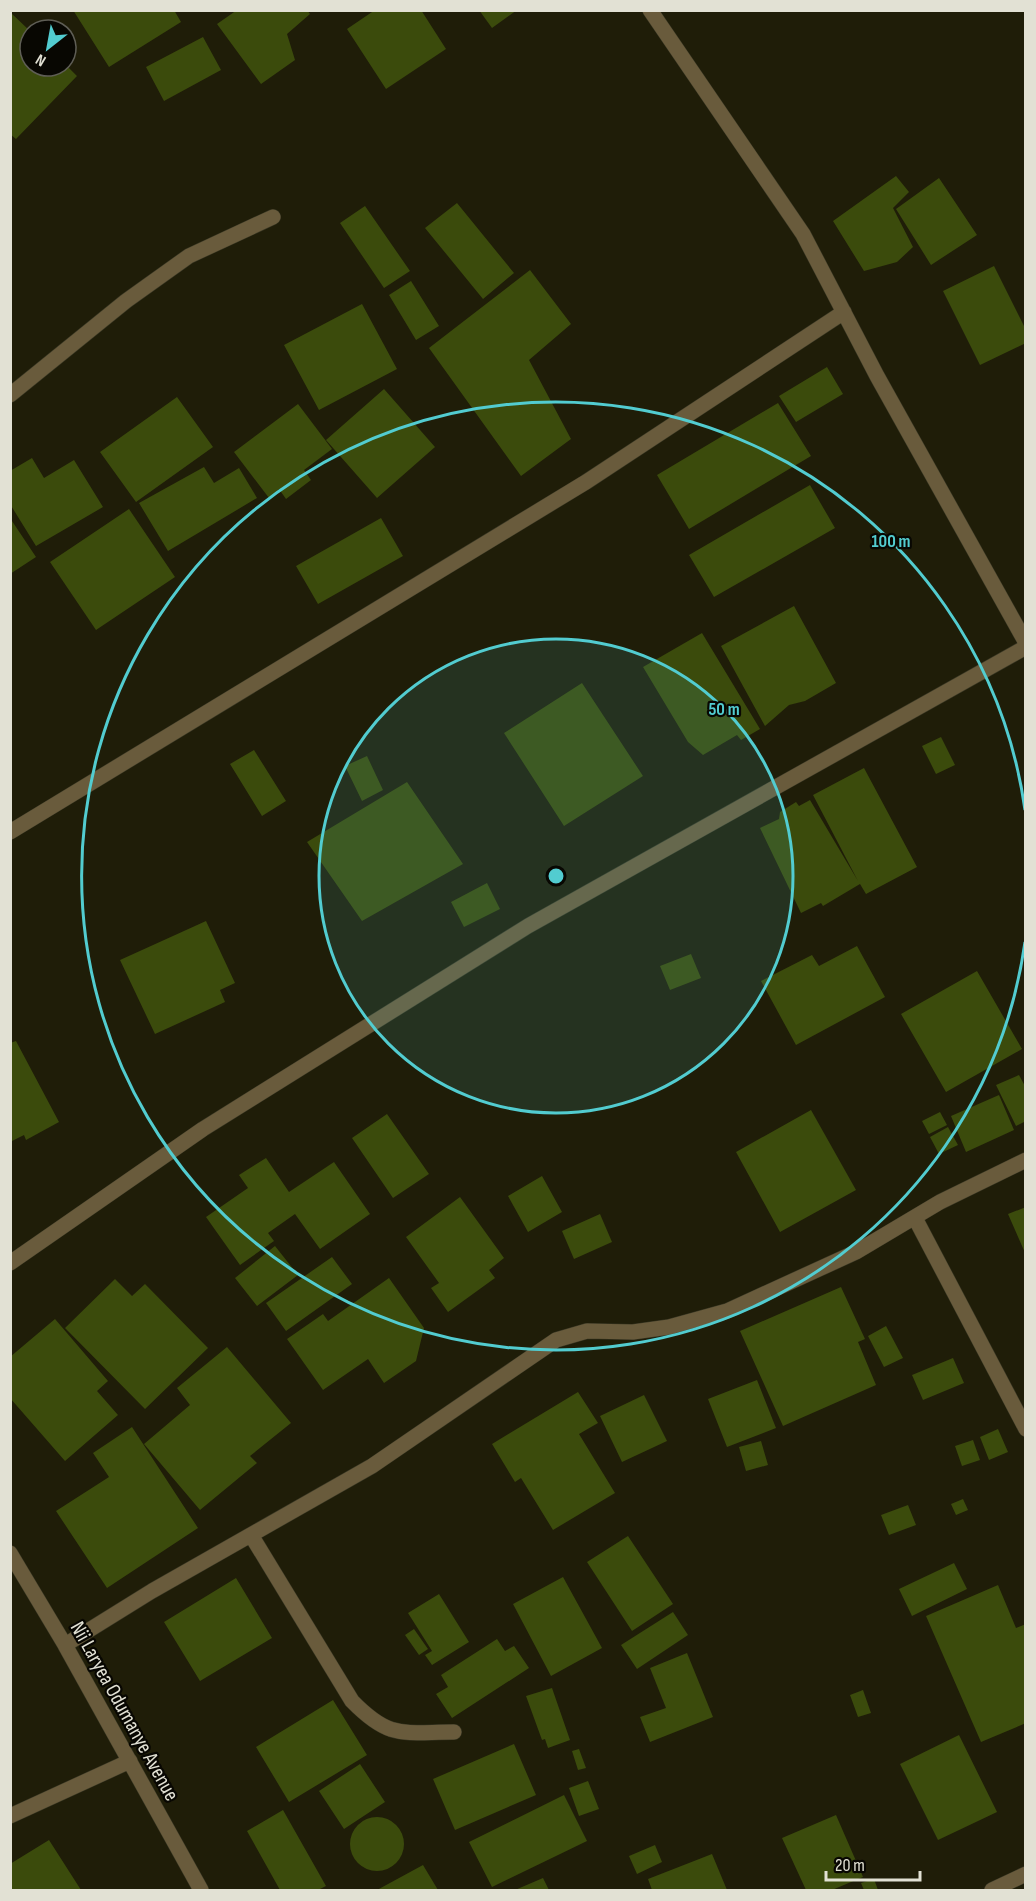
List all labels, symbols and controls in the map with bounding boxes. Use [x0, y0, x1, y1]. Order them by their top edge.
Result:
north arrow [18, 18, 78, 78]
text: N [32, 49, 50, 70]
text: 100 m [872, 531, 911, 552]
text: 50 m [708, 699, 740, 720]
centre of rings [546, 866, 566, 886]
street label: Nii Laryea Odumanye Avenue [65, 1617, 184, 1805]
scale bar [826, 1844, 920, 1882]
text: 20 m [835, 1855, 865, 1876]

